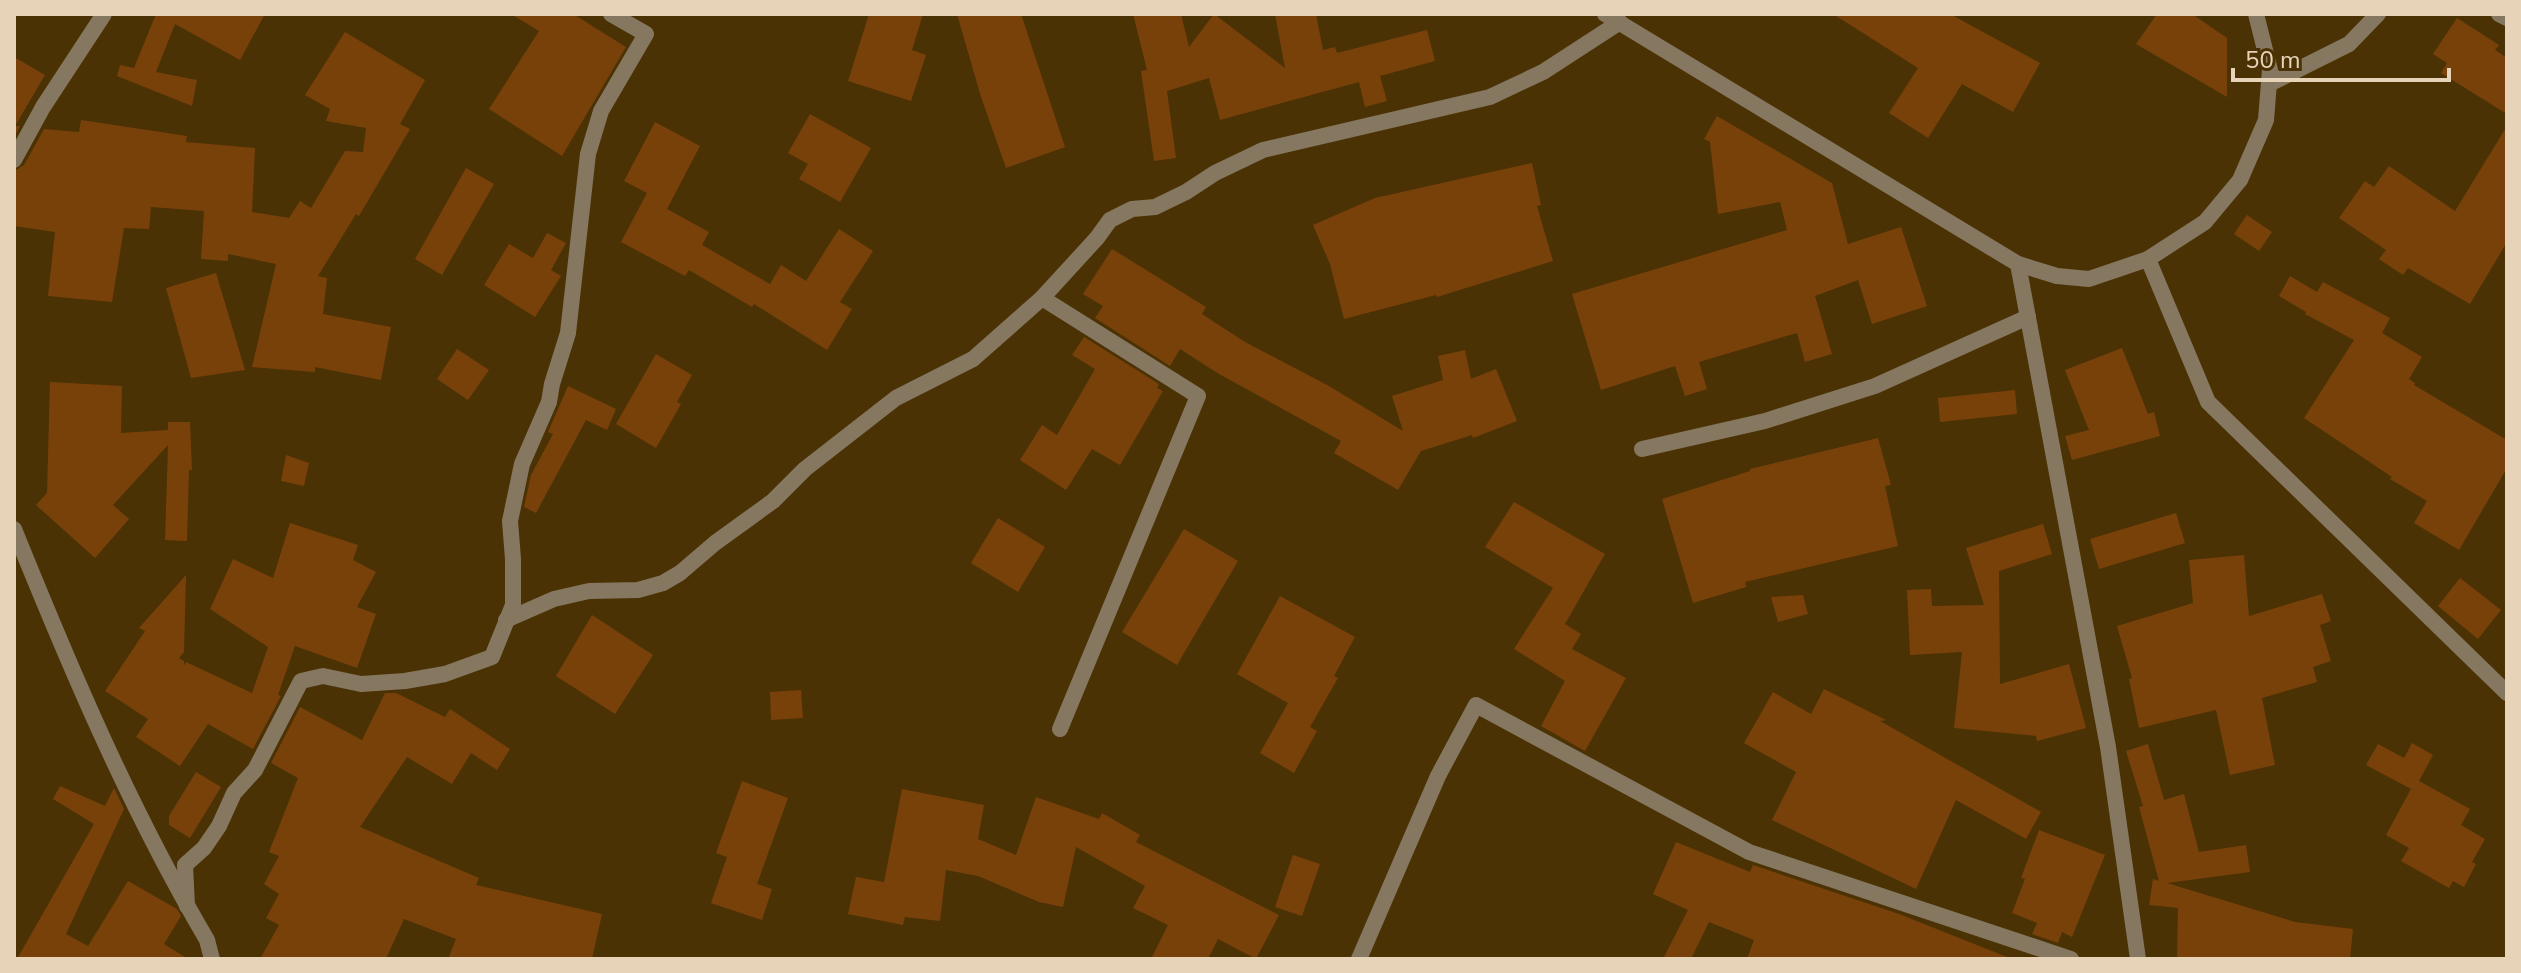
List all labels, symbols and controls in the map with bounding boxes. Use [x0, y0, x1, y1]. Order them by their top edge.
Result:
scale bar [2233, 32, 2449, 82]
text: 50 m [2245, 44, 2301, 76]

